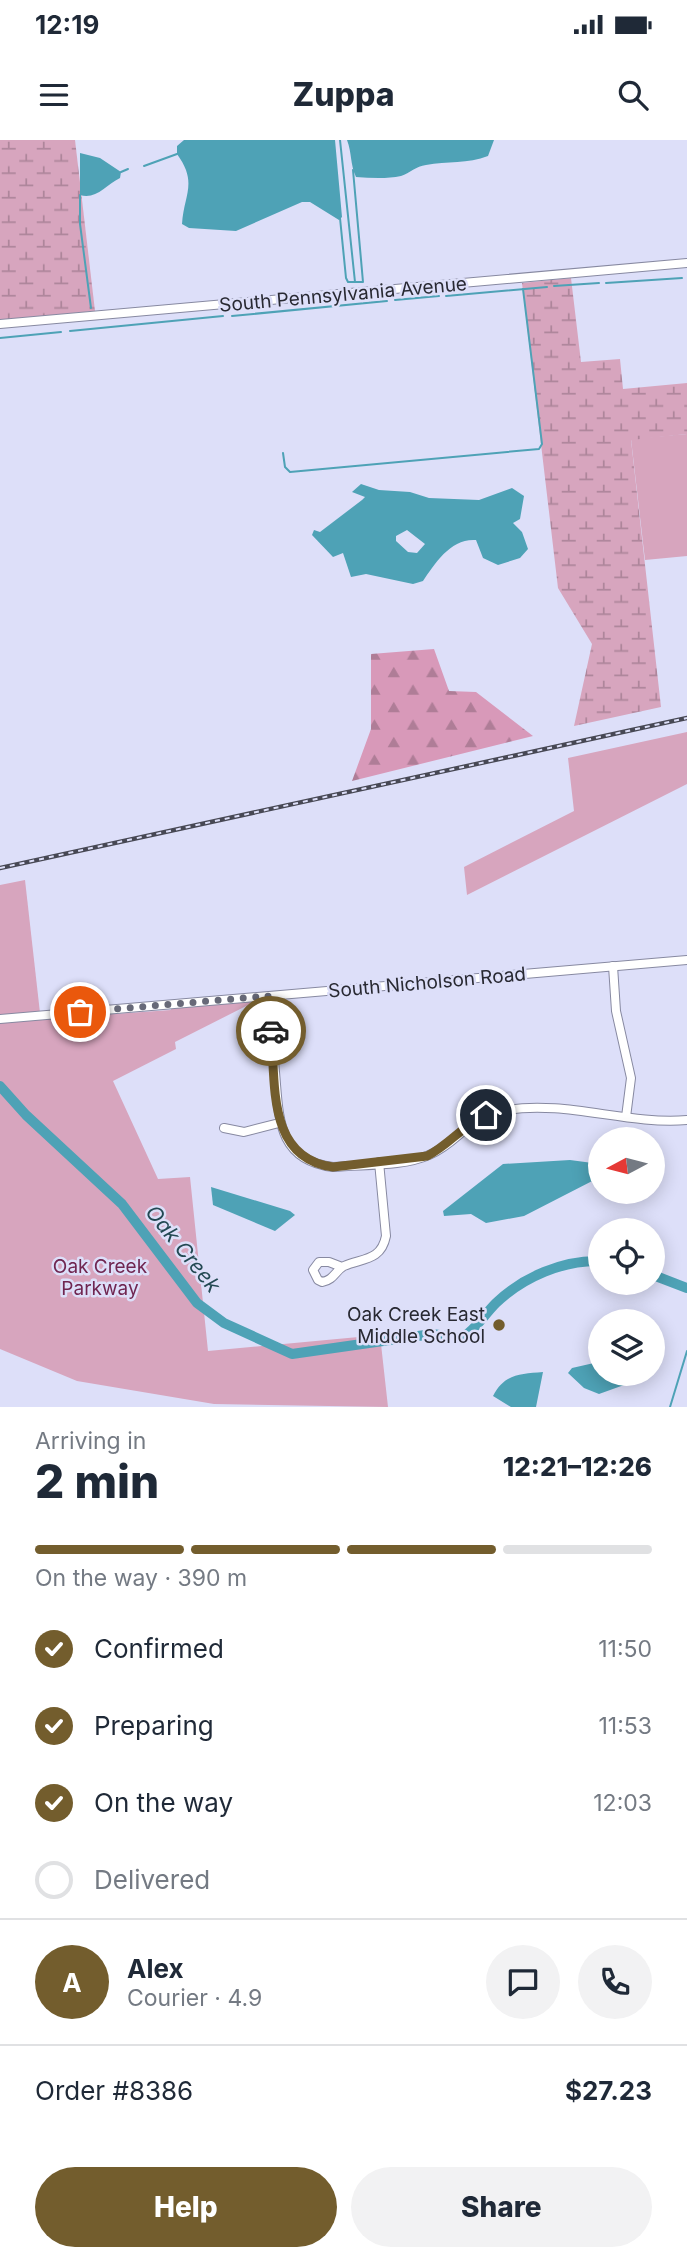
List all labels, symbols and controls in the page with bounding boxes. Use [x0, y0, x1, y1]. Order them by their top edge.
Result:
text: 12:19 [35, 9, 99, 40]
text: Zuppa [293, 75, 395, 114]
icon: menu [35, 76, 73, 114]
icon: search [614, 76, 652, 114]
street label: South Pennsylvania Avenue [218, 272, 468, 317]
street label: South Nicholson Road [327, 962, 527, 1003]
pin [50, 982, 110, 1042]
icon: bag [61, 993, 99, 1031]
courier [236, 996, 306, 1066]
icon: car [252, 1012, 290, 1050]
pin [456, 1085, 516, 1145]
icon: home [467, 1096, 505, 1134]
north arrow [588, 1127, 665, 1204]
map controls [588, 1127, 665, 1386]
water label: Oak Creek [141, 1200, 226, 1298]
button: locate [588, 1218, 665, 1295]
park label: Oak Creek Parkway [53, 1255, 148, 1300]
place label: Oak Creek East Middle School [347, 1303, 485, 1348]
button: layers [588, 1309, 665, 1386]
marker: Oak Creek East Middle School [491, 1317, 507, 1333]
text: Arriving in [35, 1427, 146, 1455]
text: 12:21–12:26 [503, 1451, 652, 1482]
text: 2 min [35, 1453, 159, 1509]
text: On the way · 390 m [35, 1564, 247, 1592]
icon: check [35, 1630, 73, 1668]
text: Confirmed [94, 1633, 224, 1664]
text: 11:50 [598, 1635, 652, 1663]
icon: check [35, 1707, 73, 1745]
text: Preparing [94, 1710, 214, 1741]
text: 11:53 [598, 1712, 652, 1740]
icon: check [35, 1784, 73, 1822]
text: On the way [94, 1787, 233, 1818]
text: 12:03 [593, 1789, 652, 1817]
text: Delivered [94, 1864, 210, 1895]
button: chat [486, 1945, 560, 2019]
button: phone [578, 1945, 652, 2019]
text: Alex [127, 1953, 184, 1984]
text: A [62, 1967, 82, 1998]
text: Courier · 4.9 [127, 1984, 262, 2012]
text: Order #8386 [35, 2075, 193, 2106]
text: $27.23 [565, 2075, 652, 2106]
button: Help [35, 2167, 337, 2247]
button: Share [351, 2167, 652, 2247]

